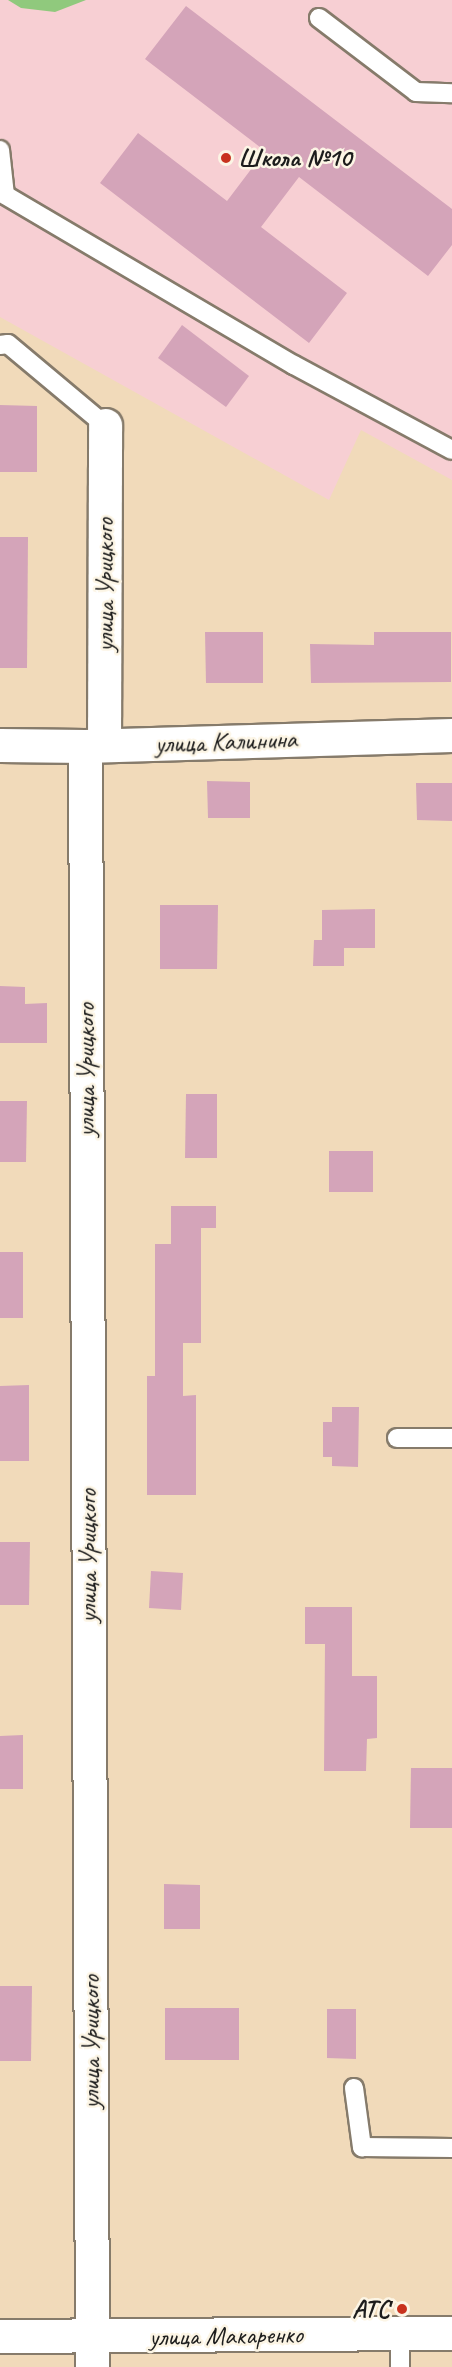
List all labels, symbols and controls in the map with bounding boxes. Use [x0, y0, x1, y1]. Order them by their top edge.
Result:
place label: Школа №10 [238, 142, 351, 174]
marker: Школа №10 [219, 151, 233, 165]
street label: улица Урицкого [89, 518, 121, 652]
street label: улица Калинина [154, 724, 298, 760]
street label: улица Урицкого [70, 1003, 102, 1137]
street label: улица Урицкого [72, 1489, 104, 1623]
street label: улица Урицкого [75, 1975, 107, 2109]
place label: АТС [352, 2293, 390, 2325]
marker: АТС [395, 2302, 409, 2316]
street label: улица Макаренко [149, 2319, 303, 2353]

